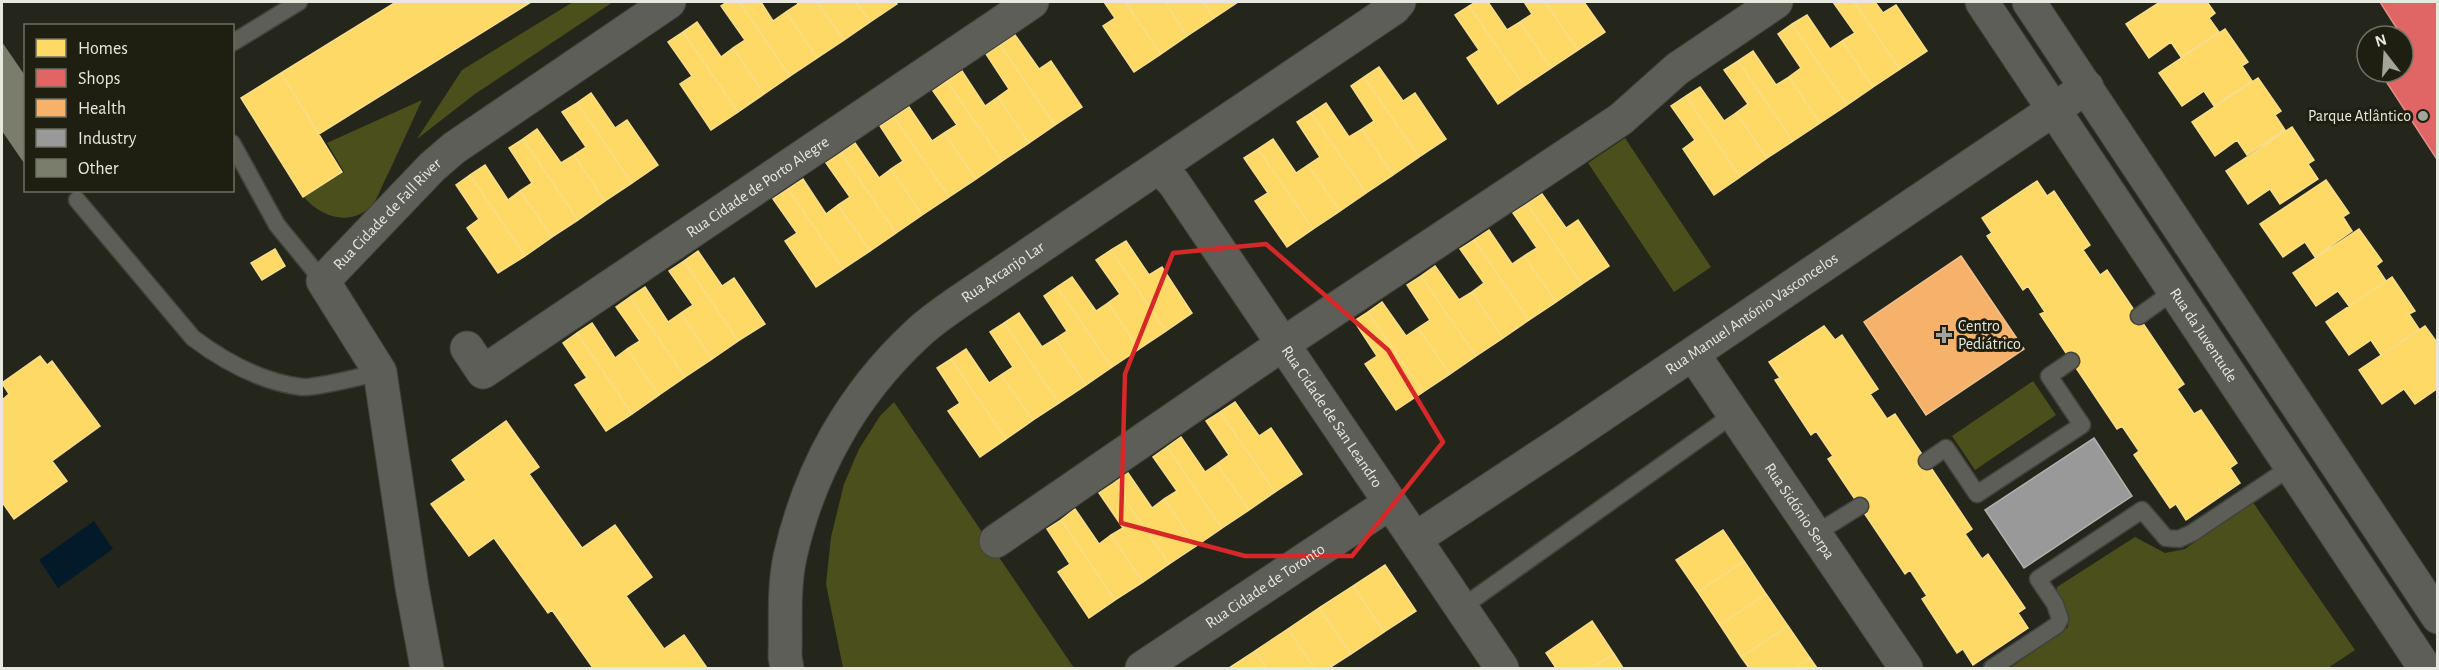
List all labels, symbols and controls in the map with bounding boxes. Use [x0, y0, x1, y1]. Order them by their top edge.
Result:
legend [24, 24, 234, 192]
north arrow [2355, 24, 2415, 84]
text: N [2373, 31, 2389, 50]
text: Homes [78, 40, 128, 58]
text: Shops [78, 70, 120, 88]
text: Health [78, 100, 126, 118]
place label: Parque Atlântico [2308, 108, 2411, 124]
marker: Parque Atlântico [2416, 109, 2430, 123]
text: Industry [78, 130, 137, 148]
street label: Rua Cidade de Porto Alegre [683, 133, 832, 241]
street label: Rua Cidade de Fall River [330, 155, 445, 273]
text: Other [78, 160, 119, 178]
street label: Rua Arcanjo Lar [958, 238, 1048, 306]
street label: Rua Manuel António Vasconcelos [1662, 250, 1841, 378]
street label: Rua da Juventude [2167, 285, 2240, 385]
place label: Centro Pediátrico [1958, 318, 2021, 352]
marker: Centro Pediátrico [1935, 326, 1953, 344]
street label: Rua Cidade de San Leandro [1279, 343, 1386, 491]
street label: Rua Sidónio Serpa [1762, 460, 1838, 562]
street label: Rua Cidade de Toronto [1203, 541, 1328, 631]

